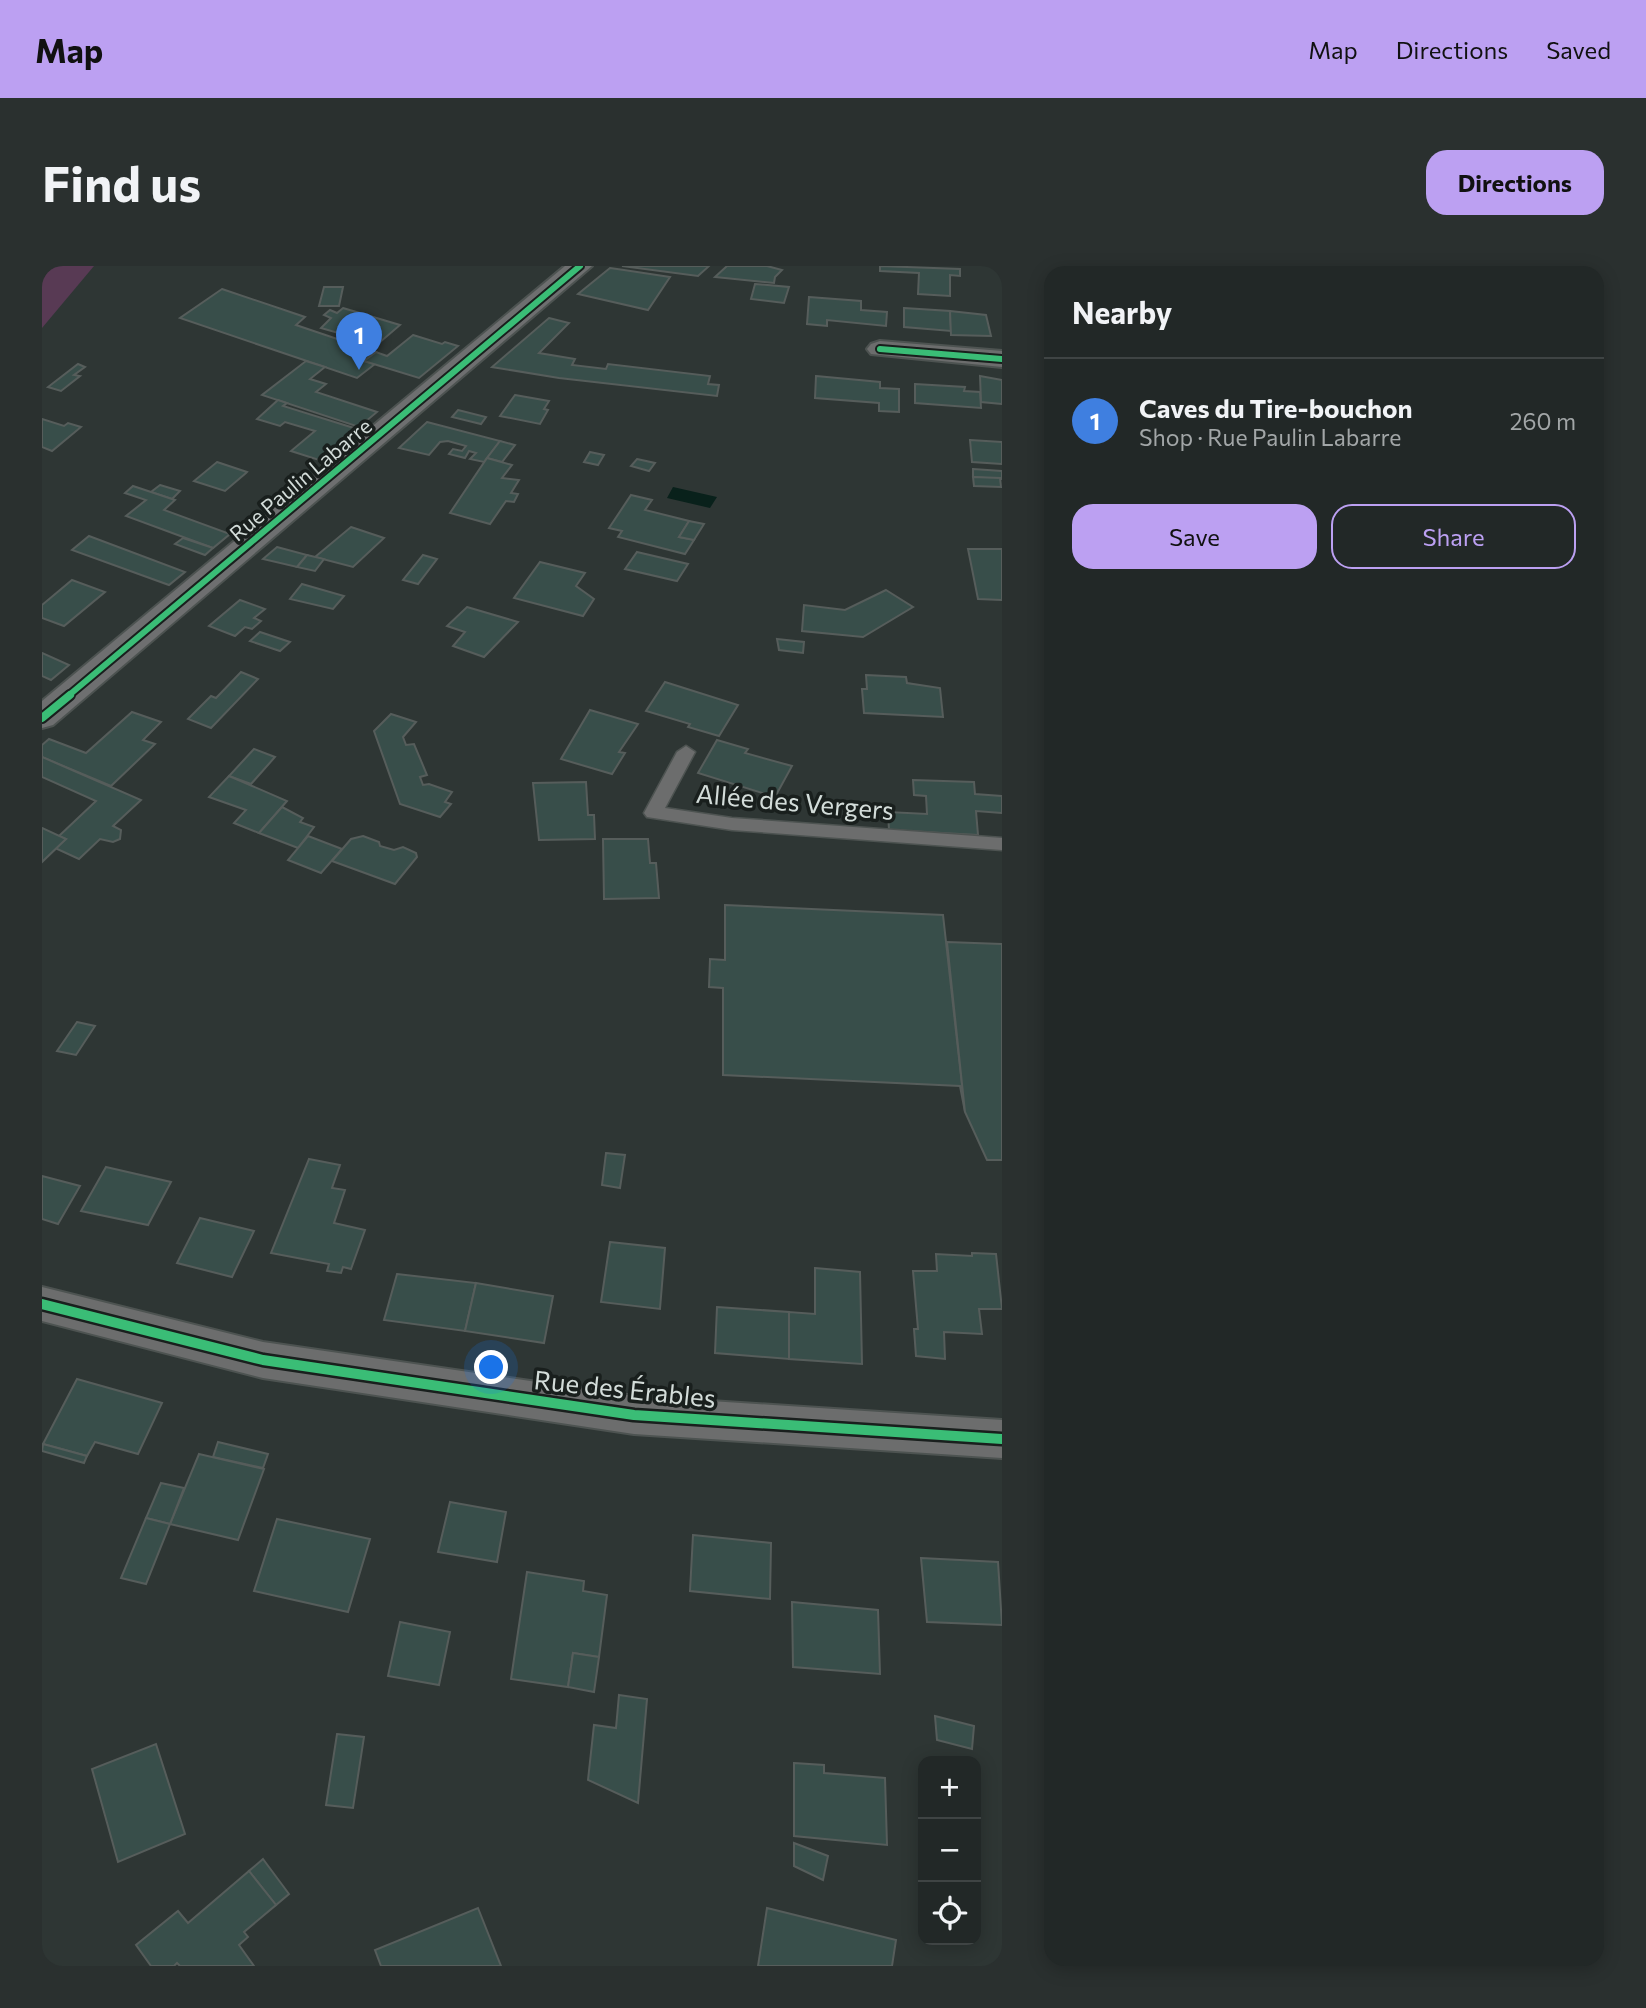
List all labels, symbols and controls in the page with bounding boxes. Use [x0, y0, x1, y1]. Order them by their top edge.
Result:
text: Map [35, 29, 103, 70]
text: Map [1308, 35, 1358, 64]
text: Directions [1396, 35, 1508, 64]
text: Saved [1546, 35, 1611, 64]
button: Directions [1426, 150, 1604, 215]
text: Find us [42, 152, 201, 212]
text: Nearby [1072, 293, 1172, 330]
pin: 1 [336, 312, 382, 370]
text: Caves du Tire-bouchon [1139, 392, 1413, 423]
text: 1 [1090, 407, 1100, 435]
text: 260 m [1510, 407, 1576, 435]
street label: Rue Paulin Labarre [224, 412, 376, 546]
text: Shop · Rue Paulin Labarre [1139, 423, 1402, 451]
button: Save [1072, 504, 1317, 569]
button: Share [1331, 504, 1576, 569]
street label: Allée des Vergers [695, 777, 895, 825]
your location [474, 1350, 508, 1384]
street label: Rue des Érables [533, 1363, 717, 1413]
map controls [918, 1756, 981, 1945]
button: + [918, 1756, 981, 1819]
button: − [918, 1819, 981, 1882]
button: locate [918, 1882, 981, 1945]

